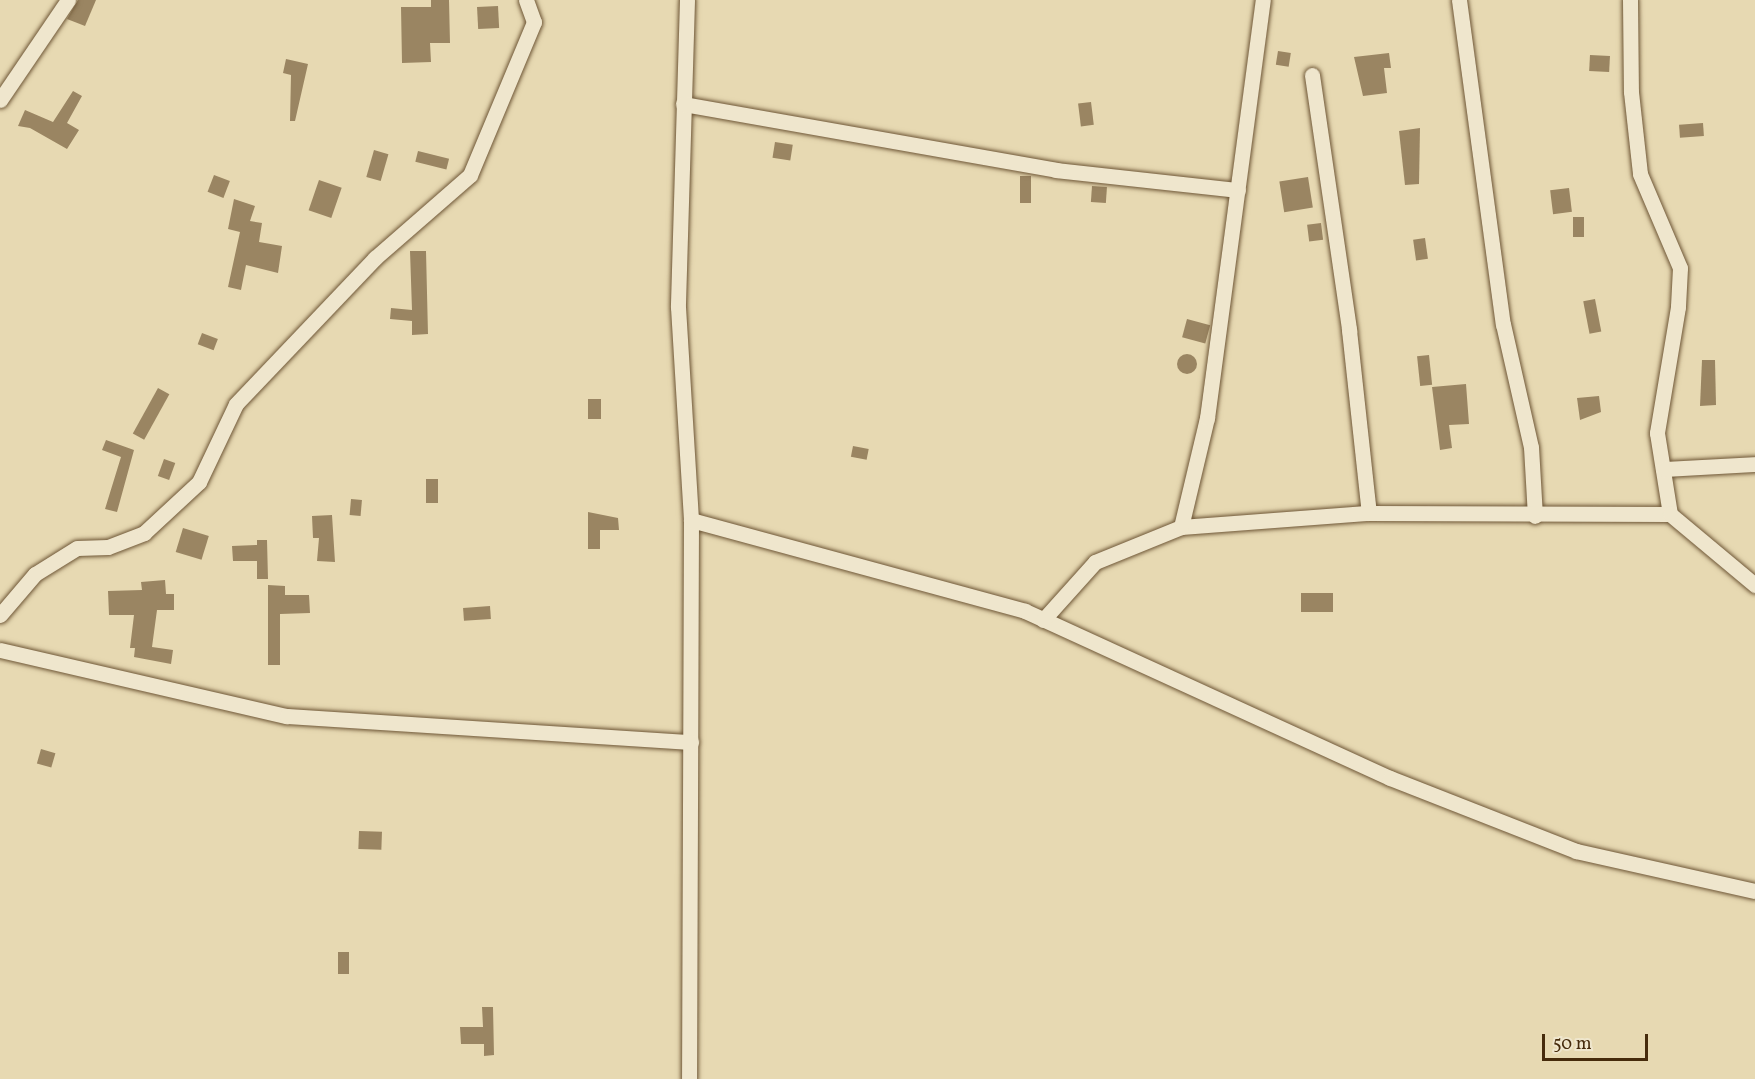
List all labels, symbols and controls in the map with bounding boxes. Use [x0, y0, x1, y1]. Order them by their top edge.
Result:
scale bar [1545, 1022, 1652, 1060]
text: 50 m [1553, 1032, 1592, 1057]

